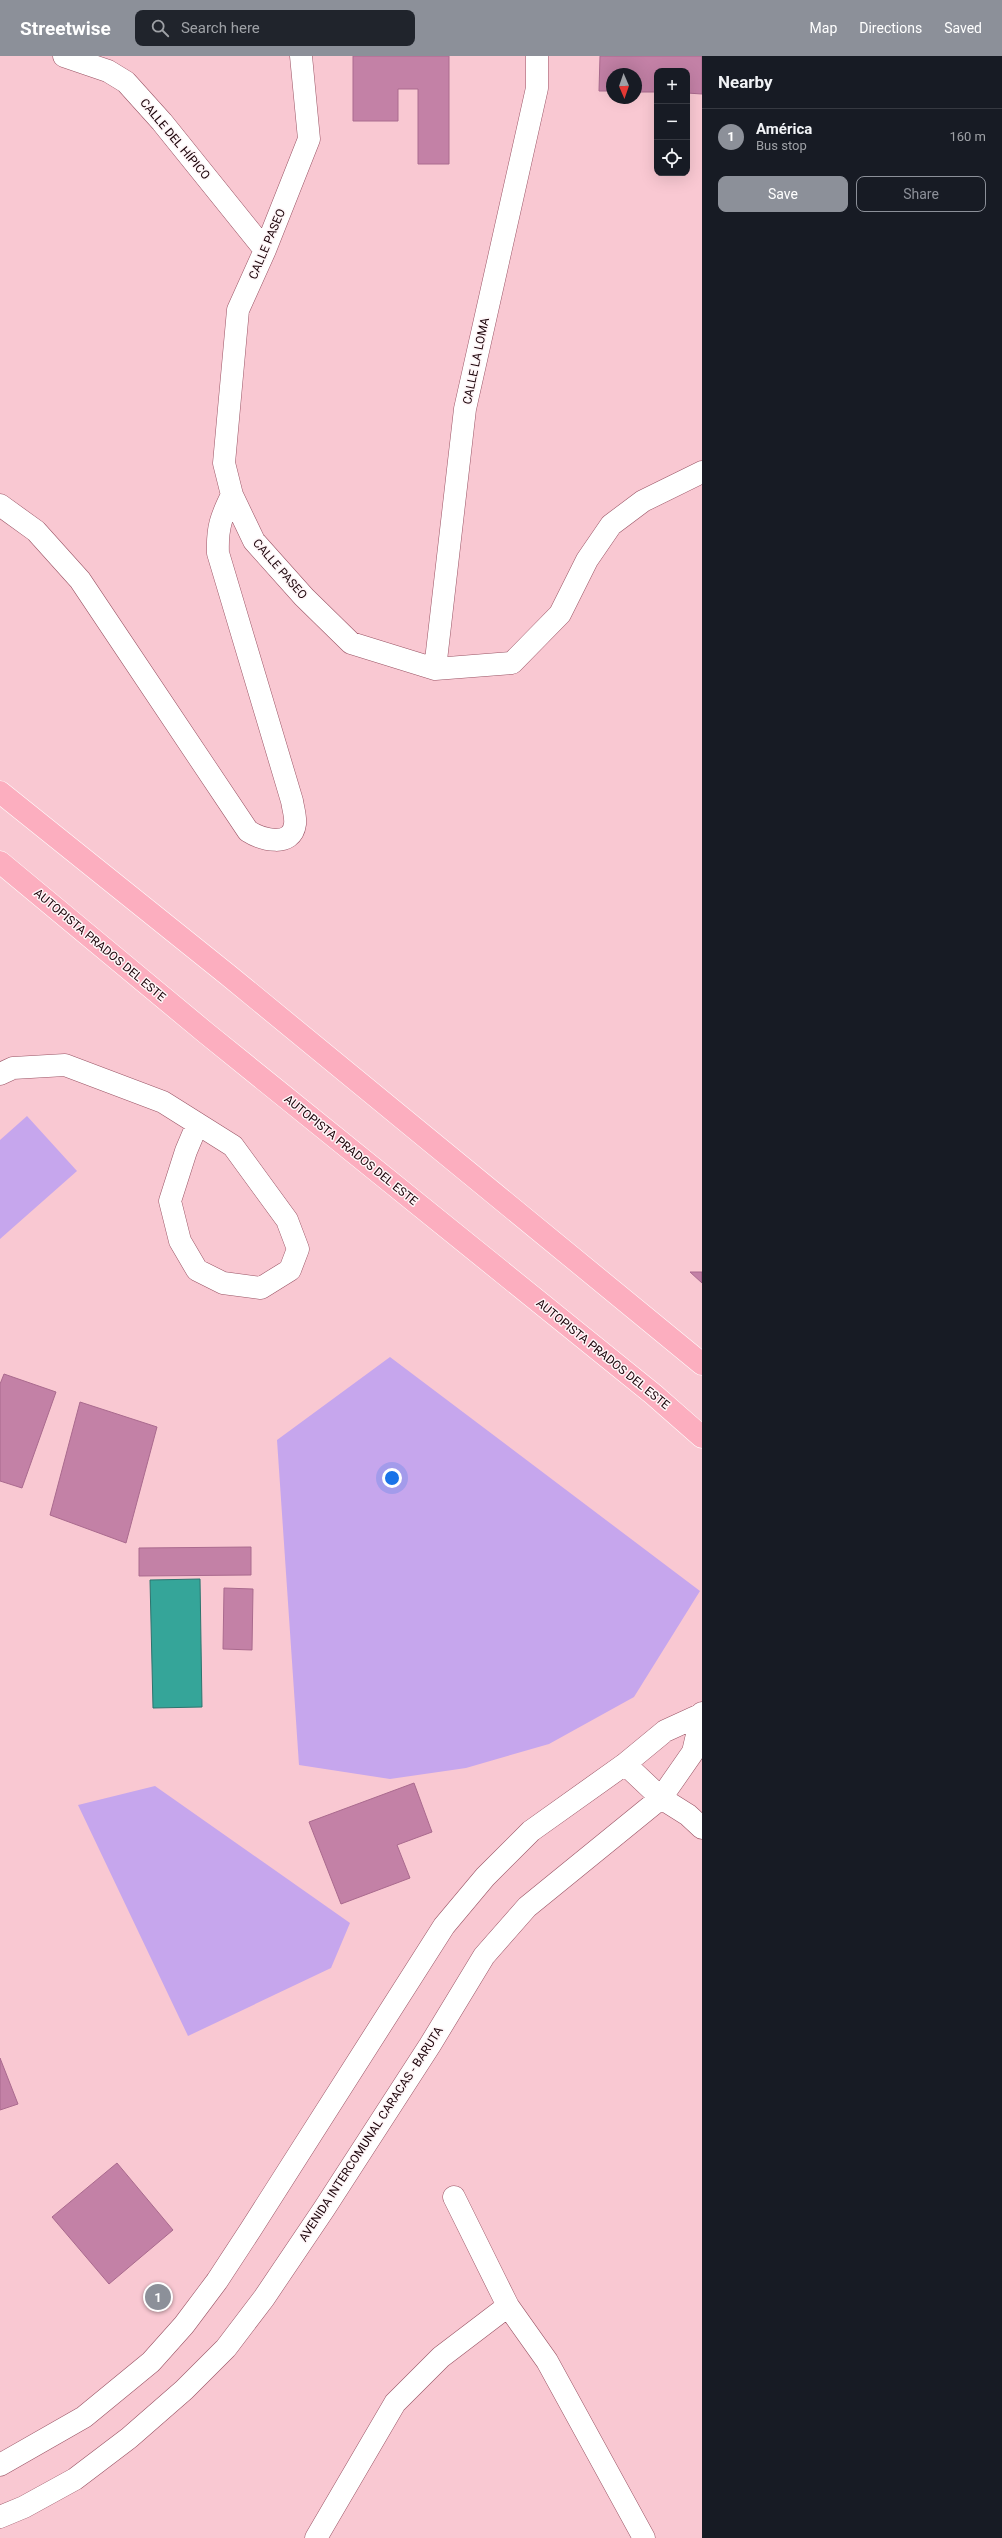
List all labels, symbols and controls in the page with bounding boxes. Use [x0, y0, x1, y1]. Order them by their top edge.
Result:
search box [135, 10, 415, 46]
text: Streetwise [20, 17, 111, 40]
icon: search [149, 17, 171, 39]
text: Search here [181, 19, 260, 37]
text: Map [810, 20, 837, 36]
text: Directions [859, 20, 922, 36]
text: Saved [944, 20, 982, 36]
north arrow [606, 68, 642, 104]
map controls [654, 68, 690, 176]
button: + [654, 68, 690, 104]
text: Nearby [718, 72, 773, 92]
street label: CALLE DEL HÍPICO [137, 95, 214, 182]
button: − [654, 104, 690, 140]
text: América [756, 120, 812, 138]
text: 1 [727, 129, 735, 144]
text: 160 m [949, 129, 986, 144]
text: Bus stop [756, 138, 807, 153]
button: locate [654, 140, 690, 176]
button: Save [718, 176, 848, 212]
button: Share [856, 176, 986, 212]
street label: CALLE PASEO [246, 207, 288, 281]
street label: CALLE LA LOMA [460, 316, 492, 406]
street label: CALLE PASEO [250, 536, 310, 602]
street label: AUTOPISTA PRADOS DEL ESTE [31, 886, 169, 1004]
street label: AUTOPISTA PRADOS DEL ESTE [282, 1092, 421, 1208]
street label: AUTOPISTA PRADOS DEL ESTE [534, 1296, 673, 1412]
your location [382, 1468, 402, 1488]
street label: AVENIDA INTERCOMUNAL CARACAS - BARUTA [296, 2024, 446, 2244]
pin: 1 [145, 2282, 171, 2312]

